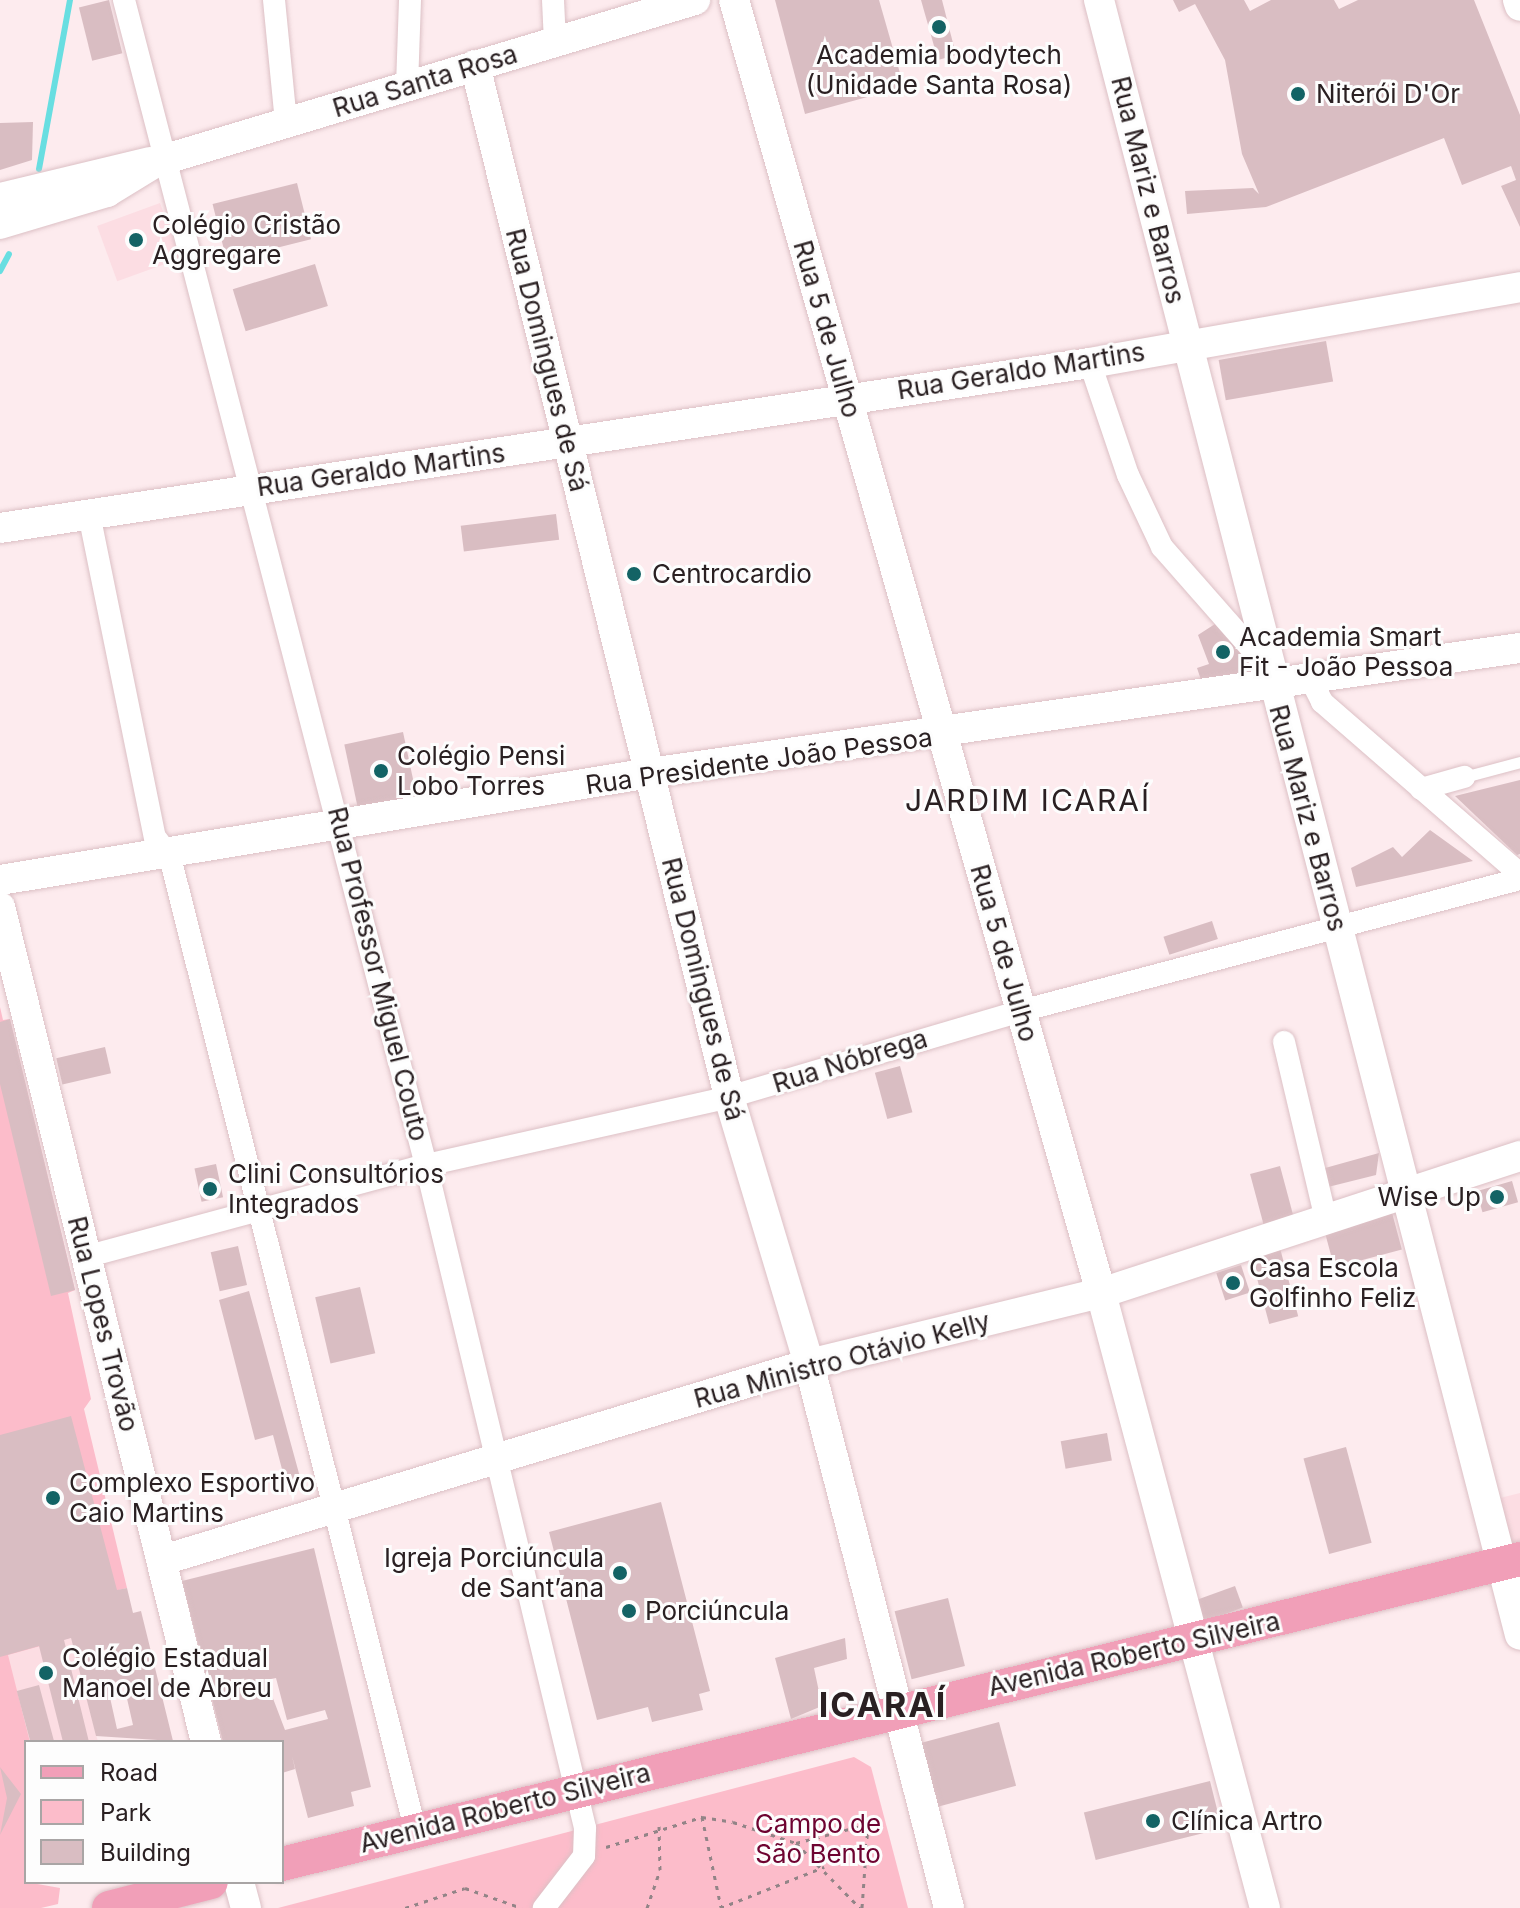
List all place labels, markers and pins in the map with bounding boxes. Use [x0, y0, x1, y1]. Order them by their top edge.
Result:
marker: Academia bodytech (Unidade Santa Rosa) [930, 18, 948, 36]
place label: Academia bodytech (Unidade Santa Rosa) [806, 39, 1072, 100]
place label: Niterói D'Or [1316, 78, 1460, 110]
marker: Niterói D'Or [1287, 83, 1309, 105]
place label: Colégio Cristão Aggregare [152, 209, 341, 270]
marker: Colégio Cristão Aggregare [127, 231, 145, 249]
place label: Centrocardio [652, 558, 812, 590]
marker: Centrocardio [623, 563, 645, 585]
place label: Academia Smart Fit - João Pessoa [1239, 621, 1453, 682]
marker: Academia Smart Fit - João Pessoa [1214, 643, 1232, 661]
place label: Colégio Pensi Lobo Torres [397, 740, 565, 802]
marker: Colégio Pensi Lobo Torres [372, 762, 390, 780]
place label: Clini Consultórios Integrados [228, 1158, 444, 1220]
marker: Clini Consultórios Integrados [199, 1178, 221, 1200]
place label: Wise Up [1378, 1181, 1481, 1213]
marker: Wise Up [1488, 1188, 1506, 1206]
place label: Casa Escola Golfinho Feliz [1249, 1252, 1416, 1314]
marker: Casa Escola Golfinho Feliz [1224, 1274, 1242, 1292]
place label: Complexo Esportivo Caio Martins [69, 1467, 315, 1528]
marker: Complexo Esportivo Caio Martins [44, 1489, 62, 1507]
place label: Igreja Porciúncula de Sant’ana [384, 1542, 604, 1604]
marker: Igreja Porciúncula de Sant’ana [611, 1564, 629, 1582]
place label: Porciúncula [645, 1595, 789, 1627]
marker: Porciúncula [620, 1602, 638, 1620]
place label: Colégio Estadual Manoel de Abreu [62, 1642, 272, 1704]
marker: Colégio Estadual Manoel de Abreu [37, 1664, 55, 1682]
place label: Clínica Artro [1171, 1805, 1323, 1837]
marker: Clínica Artro [1142, 1810, 1164, 1832]

